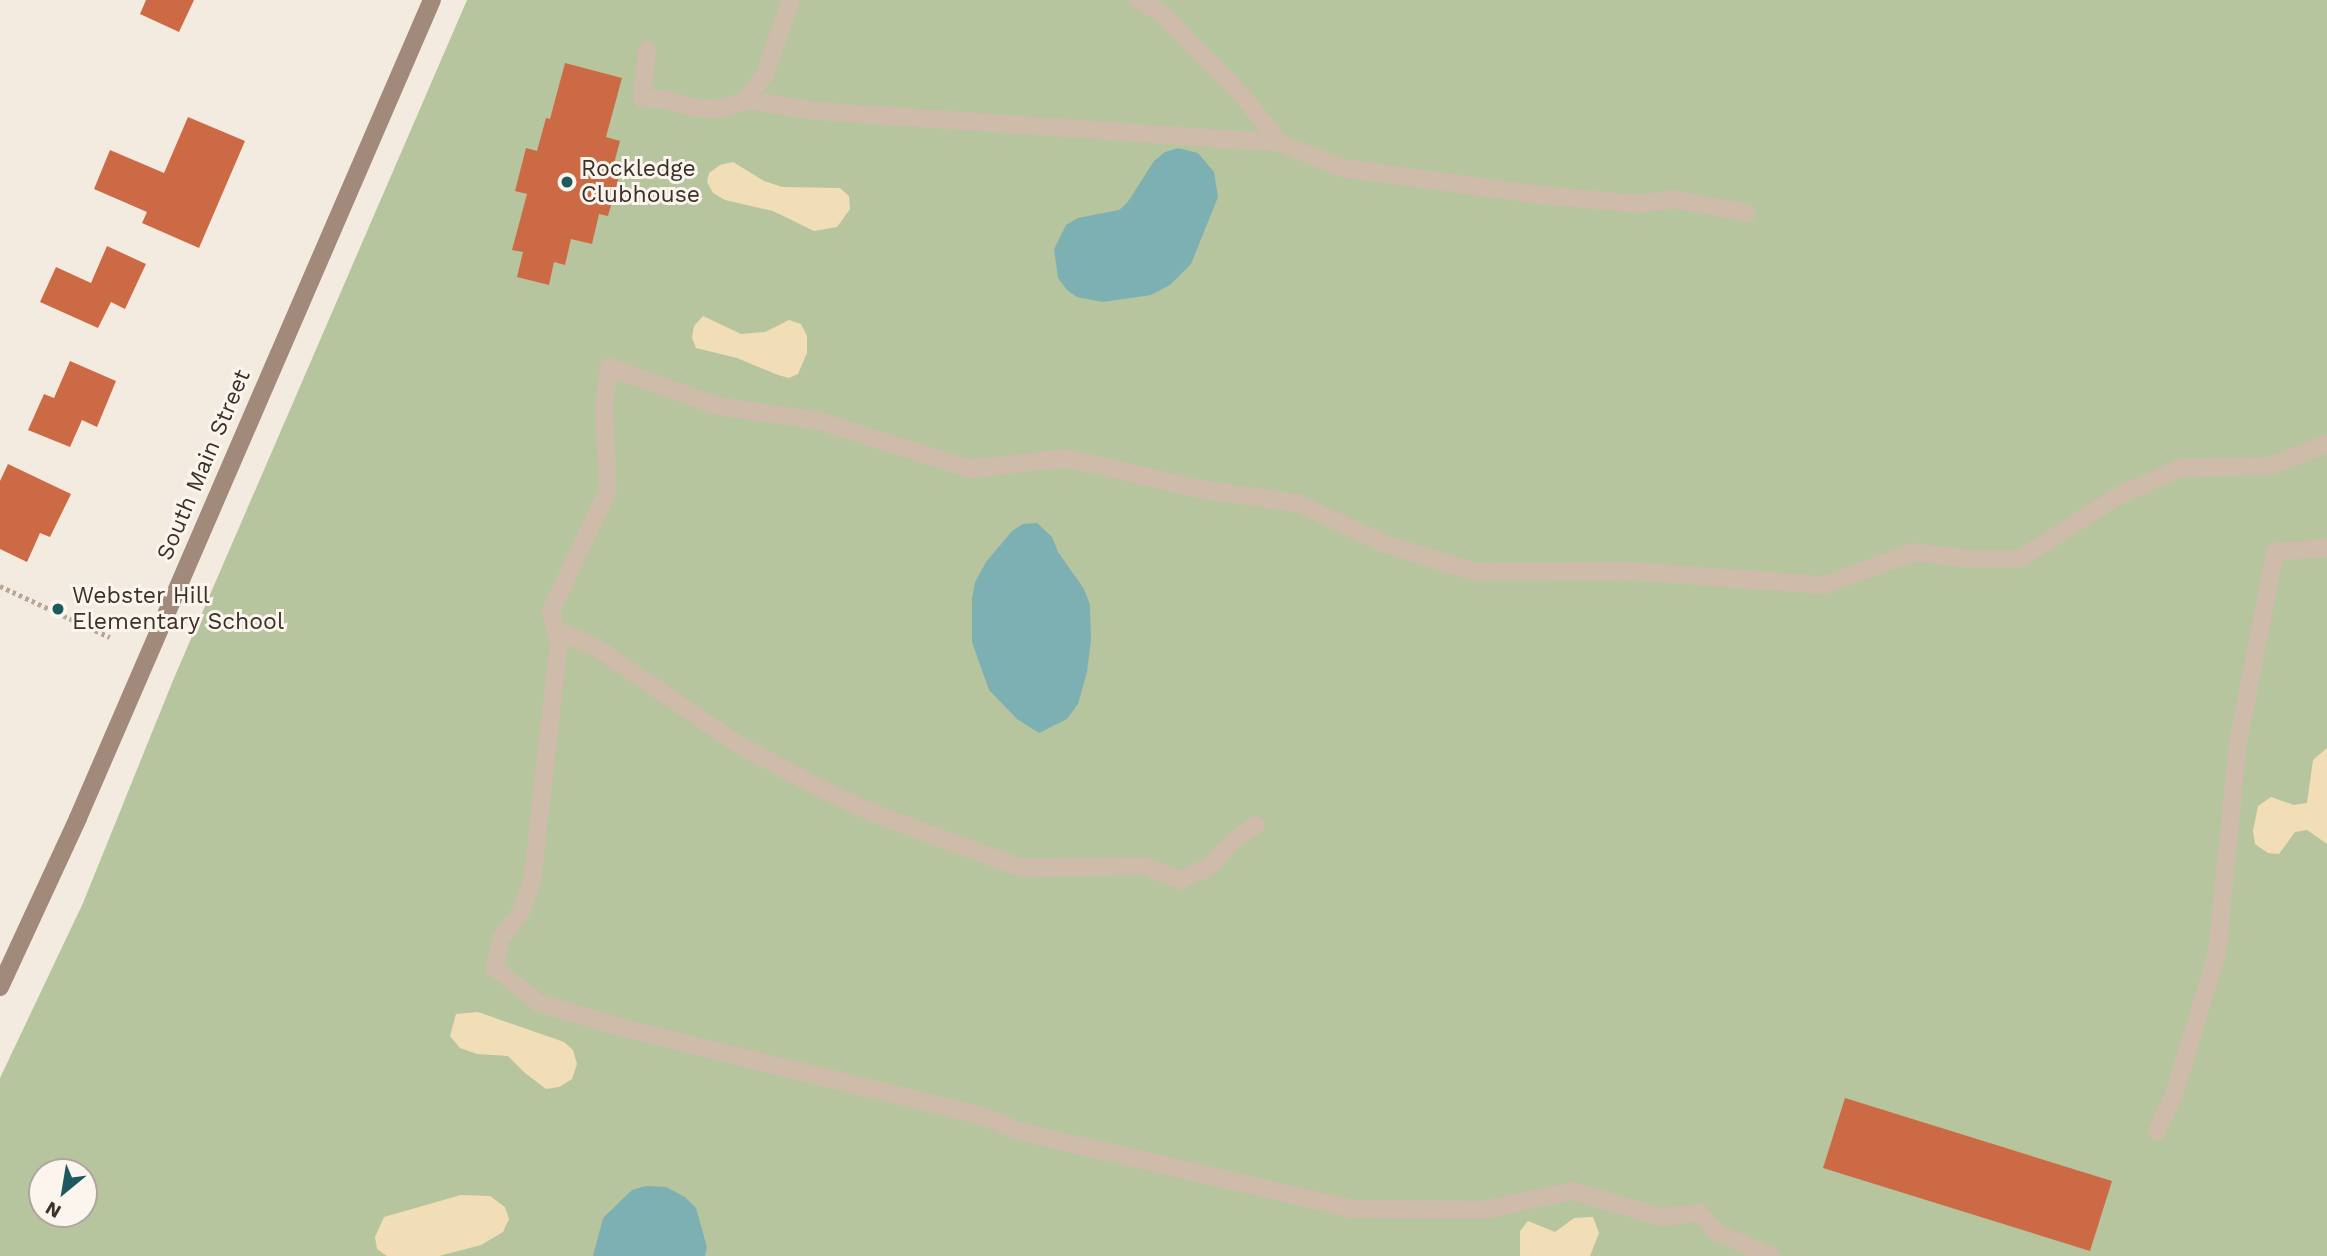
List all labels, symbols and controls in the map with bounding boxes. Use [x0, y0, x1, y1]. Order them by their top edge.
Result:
place label: Rockledge Clubhouse [581, 155, 700, 209]
marker: Rockledge Clubhouse [559, 174, 575, 190]
street label: South Main Street [151, 366, 257, 564]
place label: Webster Hill Elementary School [72, 582, 284, 636]
marker: Webster Hill Elementary School [50, 601, 66, 617]
north arrow [28, 1158, 98, 1228]
text: N [41, 1196, 65, 1223]

